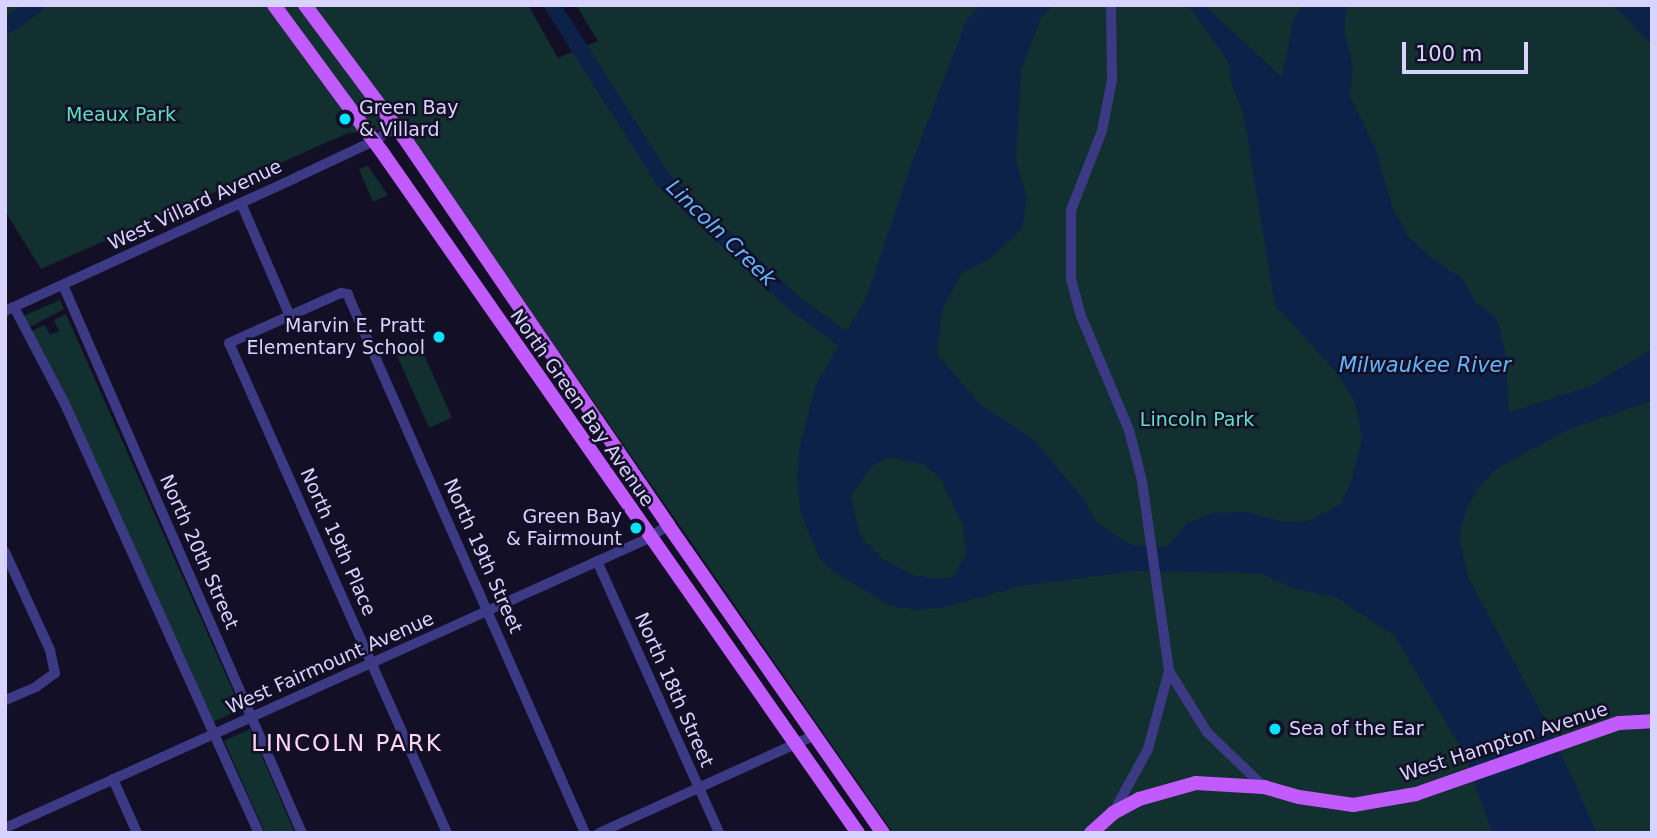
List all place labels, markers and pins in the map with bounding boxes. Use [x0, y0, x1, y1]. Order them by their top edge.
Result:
place label: Green Bay & Villard [359, 97, 458, 141]
marker: Green Bay & Villard [337, 111, 353, 127]
place label: Marvin E. Pratt Elementary School [247, 315, 425, 359]
marker: Marvin E. Pratt Elementary School [431, 329, 447, 345]
place label: Green Bay & Fairmount [506, 506, 622, 550]
marker: Green Bay & Fairmount [628, 520, 644, 536]
place label: Sea of the Ear [1289, 718, 1423, 740]
marker: Sea of the Ear [1267, 721, 1283, 737]

